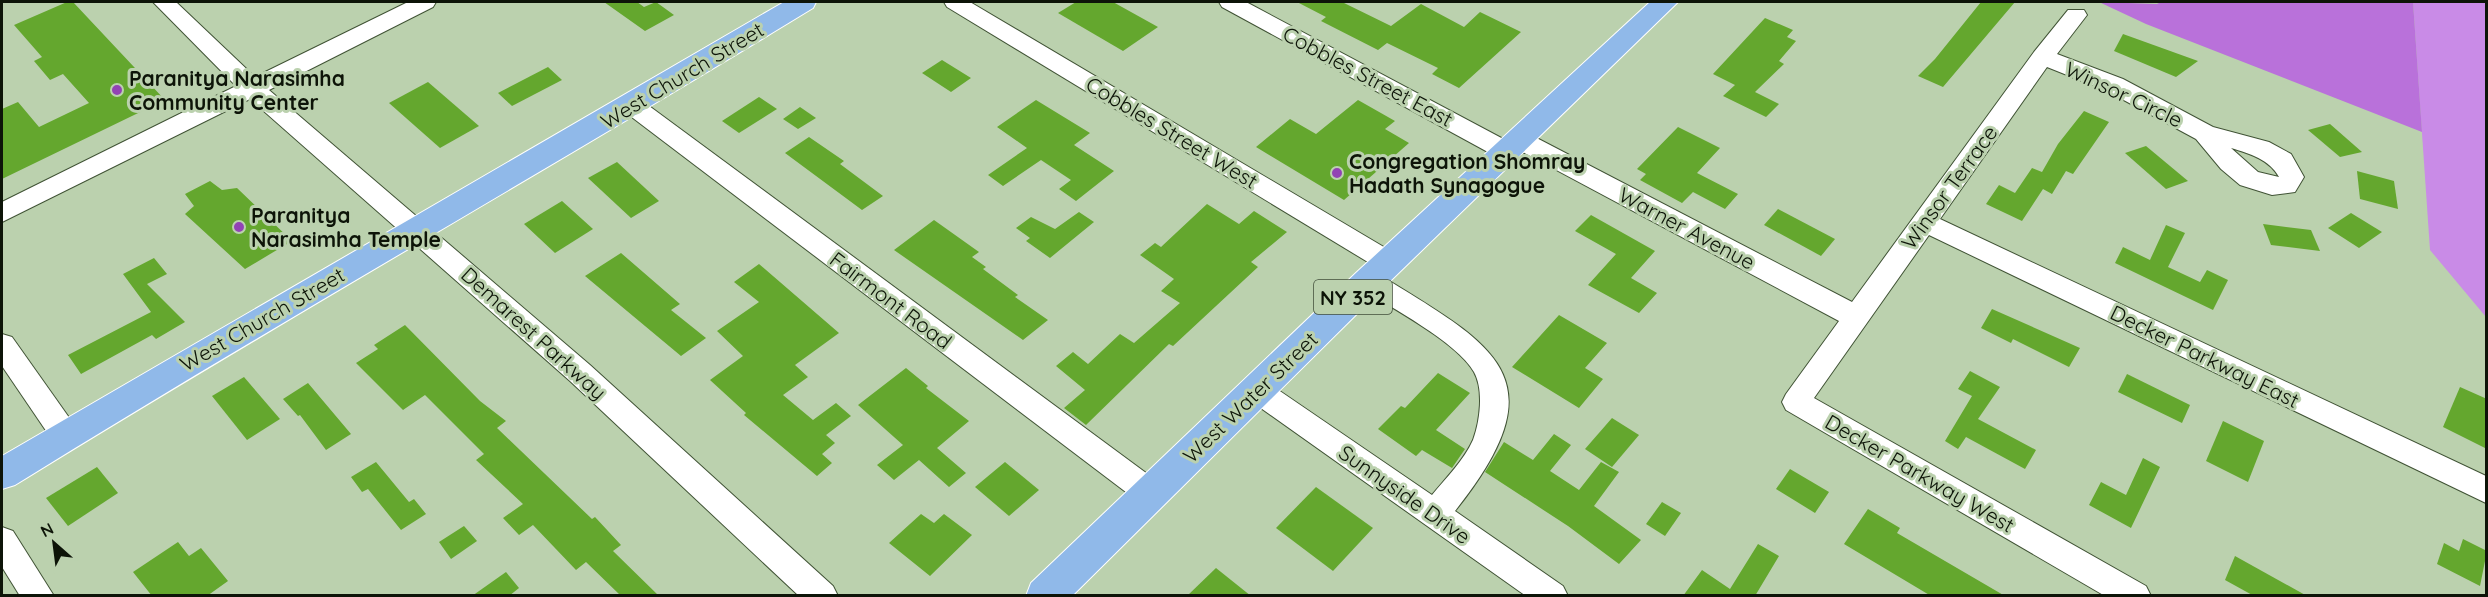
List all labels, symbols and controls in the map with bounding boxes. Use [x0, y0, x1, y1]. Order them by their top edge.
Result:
street label: West Church Street [596, 16, 768, 134]
street label: Cobbles Street East [1279, 20, 1457, 132]
street label: Winsor Circle [2061, 55, 2187, 133]
place label: Paranitya Narasimha Community Center [129, 65, 345, 115]
street label: Cobbles Street West [1081, 70, 1263, 194]
marker: Paranitya Narasimha Community Center [110, 83, 124, 97]
street label: Winsor Terrace [1895, 120, 2003, 254]
place label: Congregation Shomray Hadath Synagogue [1349, 148, 1585, 198]
marker: Congregation Shomray Hadath Synagogue [1330, 166, 1344, 180]
street label: Warner Avenue [1614, 181, 1760, 275]
place label: Paranitya Narasimha Temple [251, 202, 441, 252]
marker: Paranitya Narasimha Temple [232, 220, 246, 234]
street label: Fairmont Road [825, 246, 957, 354]
street label: West Church Street [175, 261, 349, 377]
street label: Demarest Parkway [456, 261, 612, 405]
road number: NY 352 [1314, 280, 1392, 314]
street label: Decker Parkway East [2106, 299, 2304, 413]
street label: West Water Street [1177, 326, 1323, 468]
street label: Decker Parkway West [1821, 408, 2019, 538]
street label: Sunnyside Drive [1334, 439, 1476, 549]
north arrow [24, 513, 84, 573]
text: N [37, 518, 57, 541]

